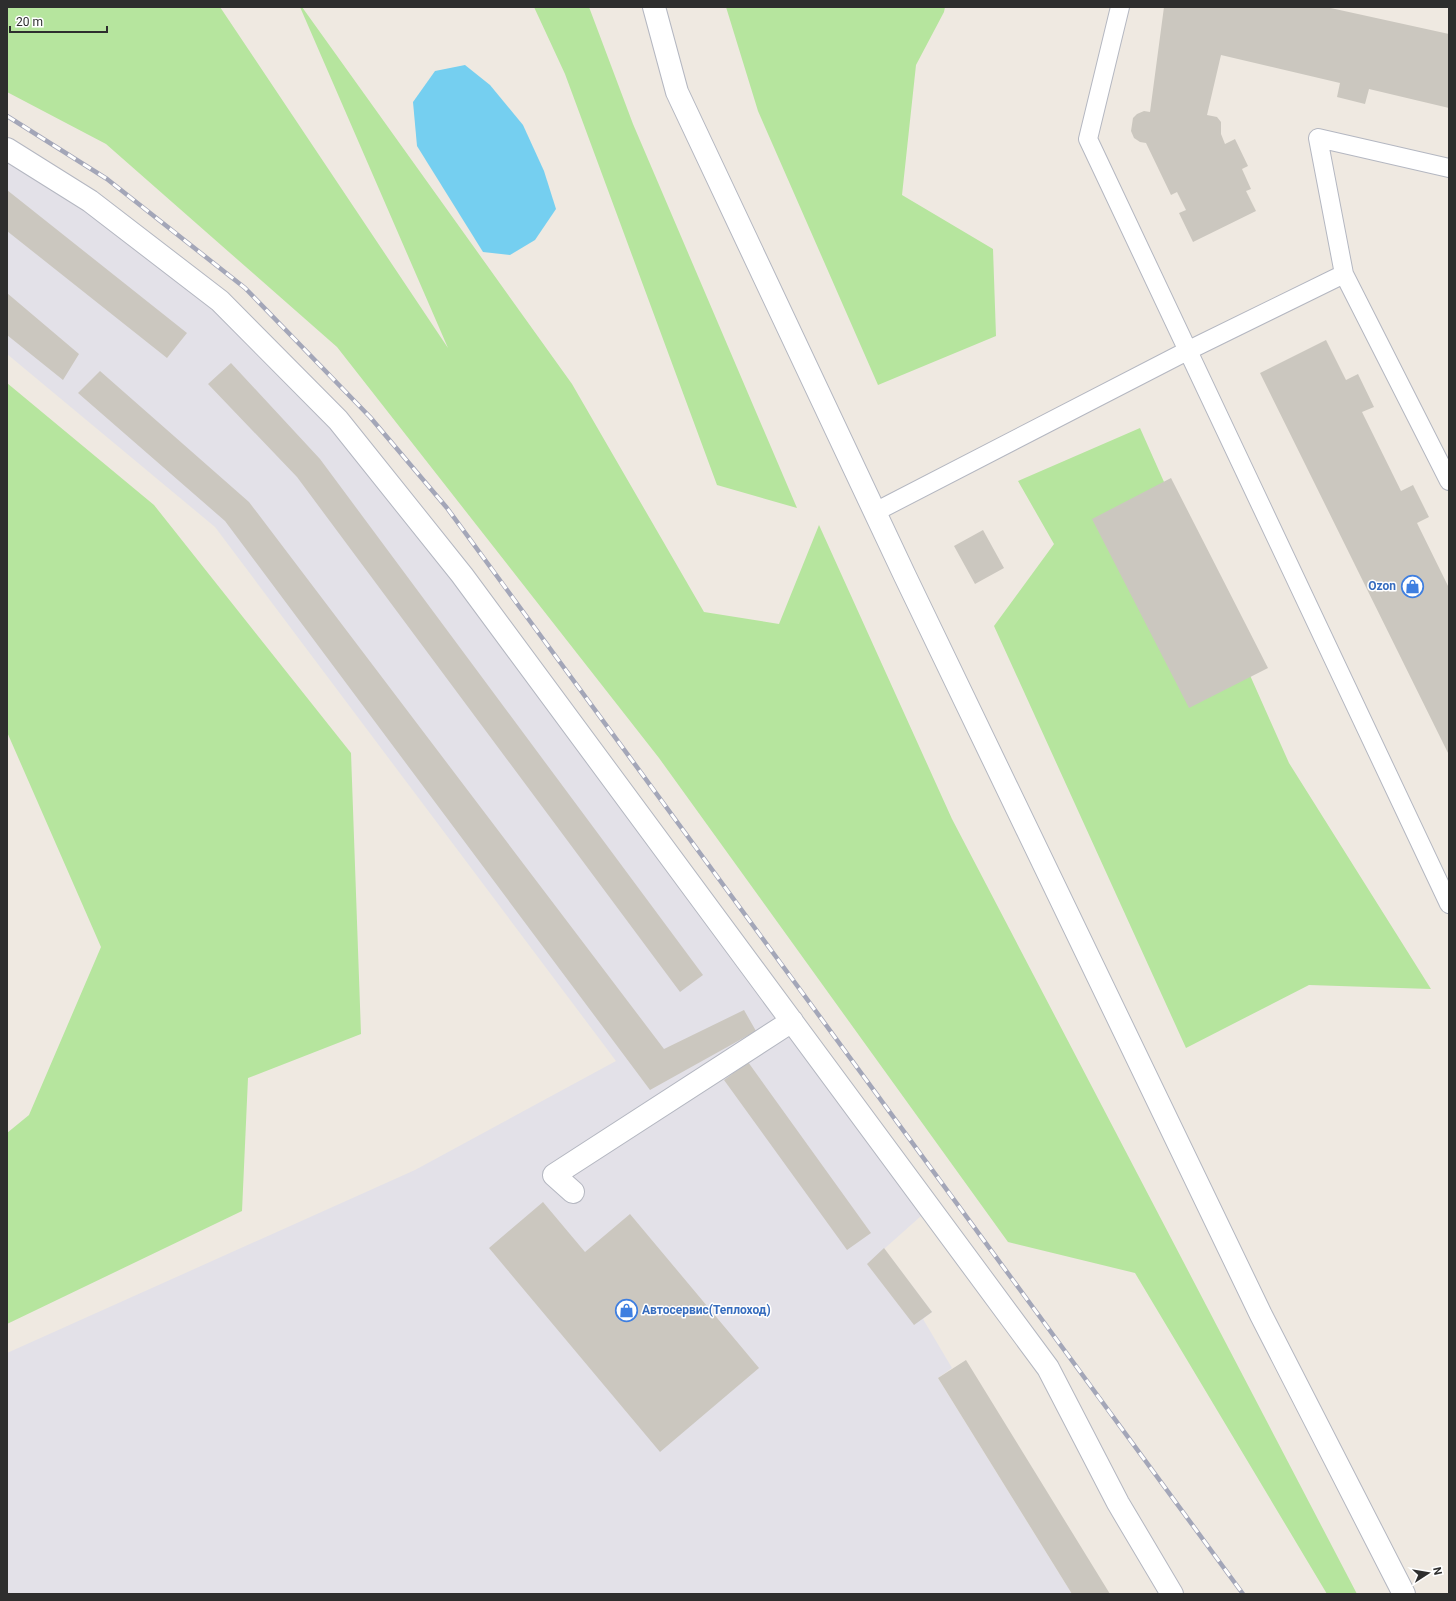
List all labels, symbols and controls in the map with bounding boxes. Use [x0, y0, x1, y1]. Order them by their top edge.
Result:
scale bar [10, 8, 107, 34]
text: 20 m [16, 15, 43, 29]
shop icon: Ozon [1399, 573, 1425, 599]
place label: Ozon [1368, 579, 1396, 593]
shop icon: Автосервис(Теплоход) [613, 1297, 639, 1323]
place label: Автосервис(Теплоход) [642, 1303, 771, 1317]
north arrow [1408, 1553, 1448, 1593]
text: N [1430, 1566, 1445, 1576]

